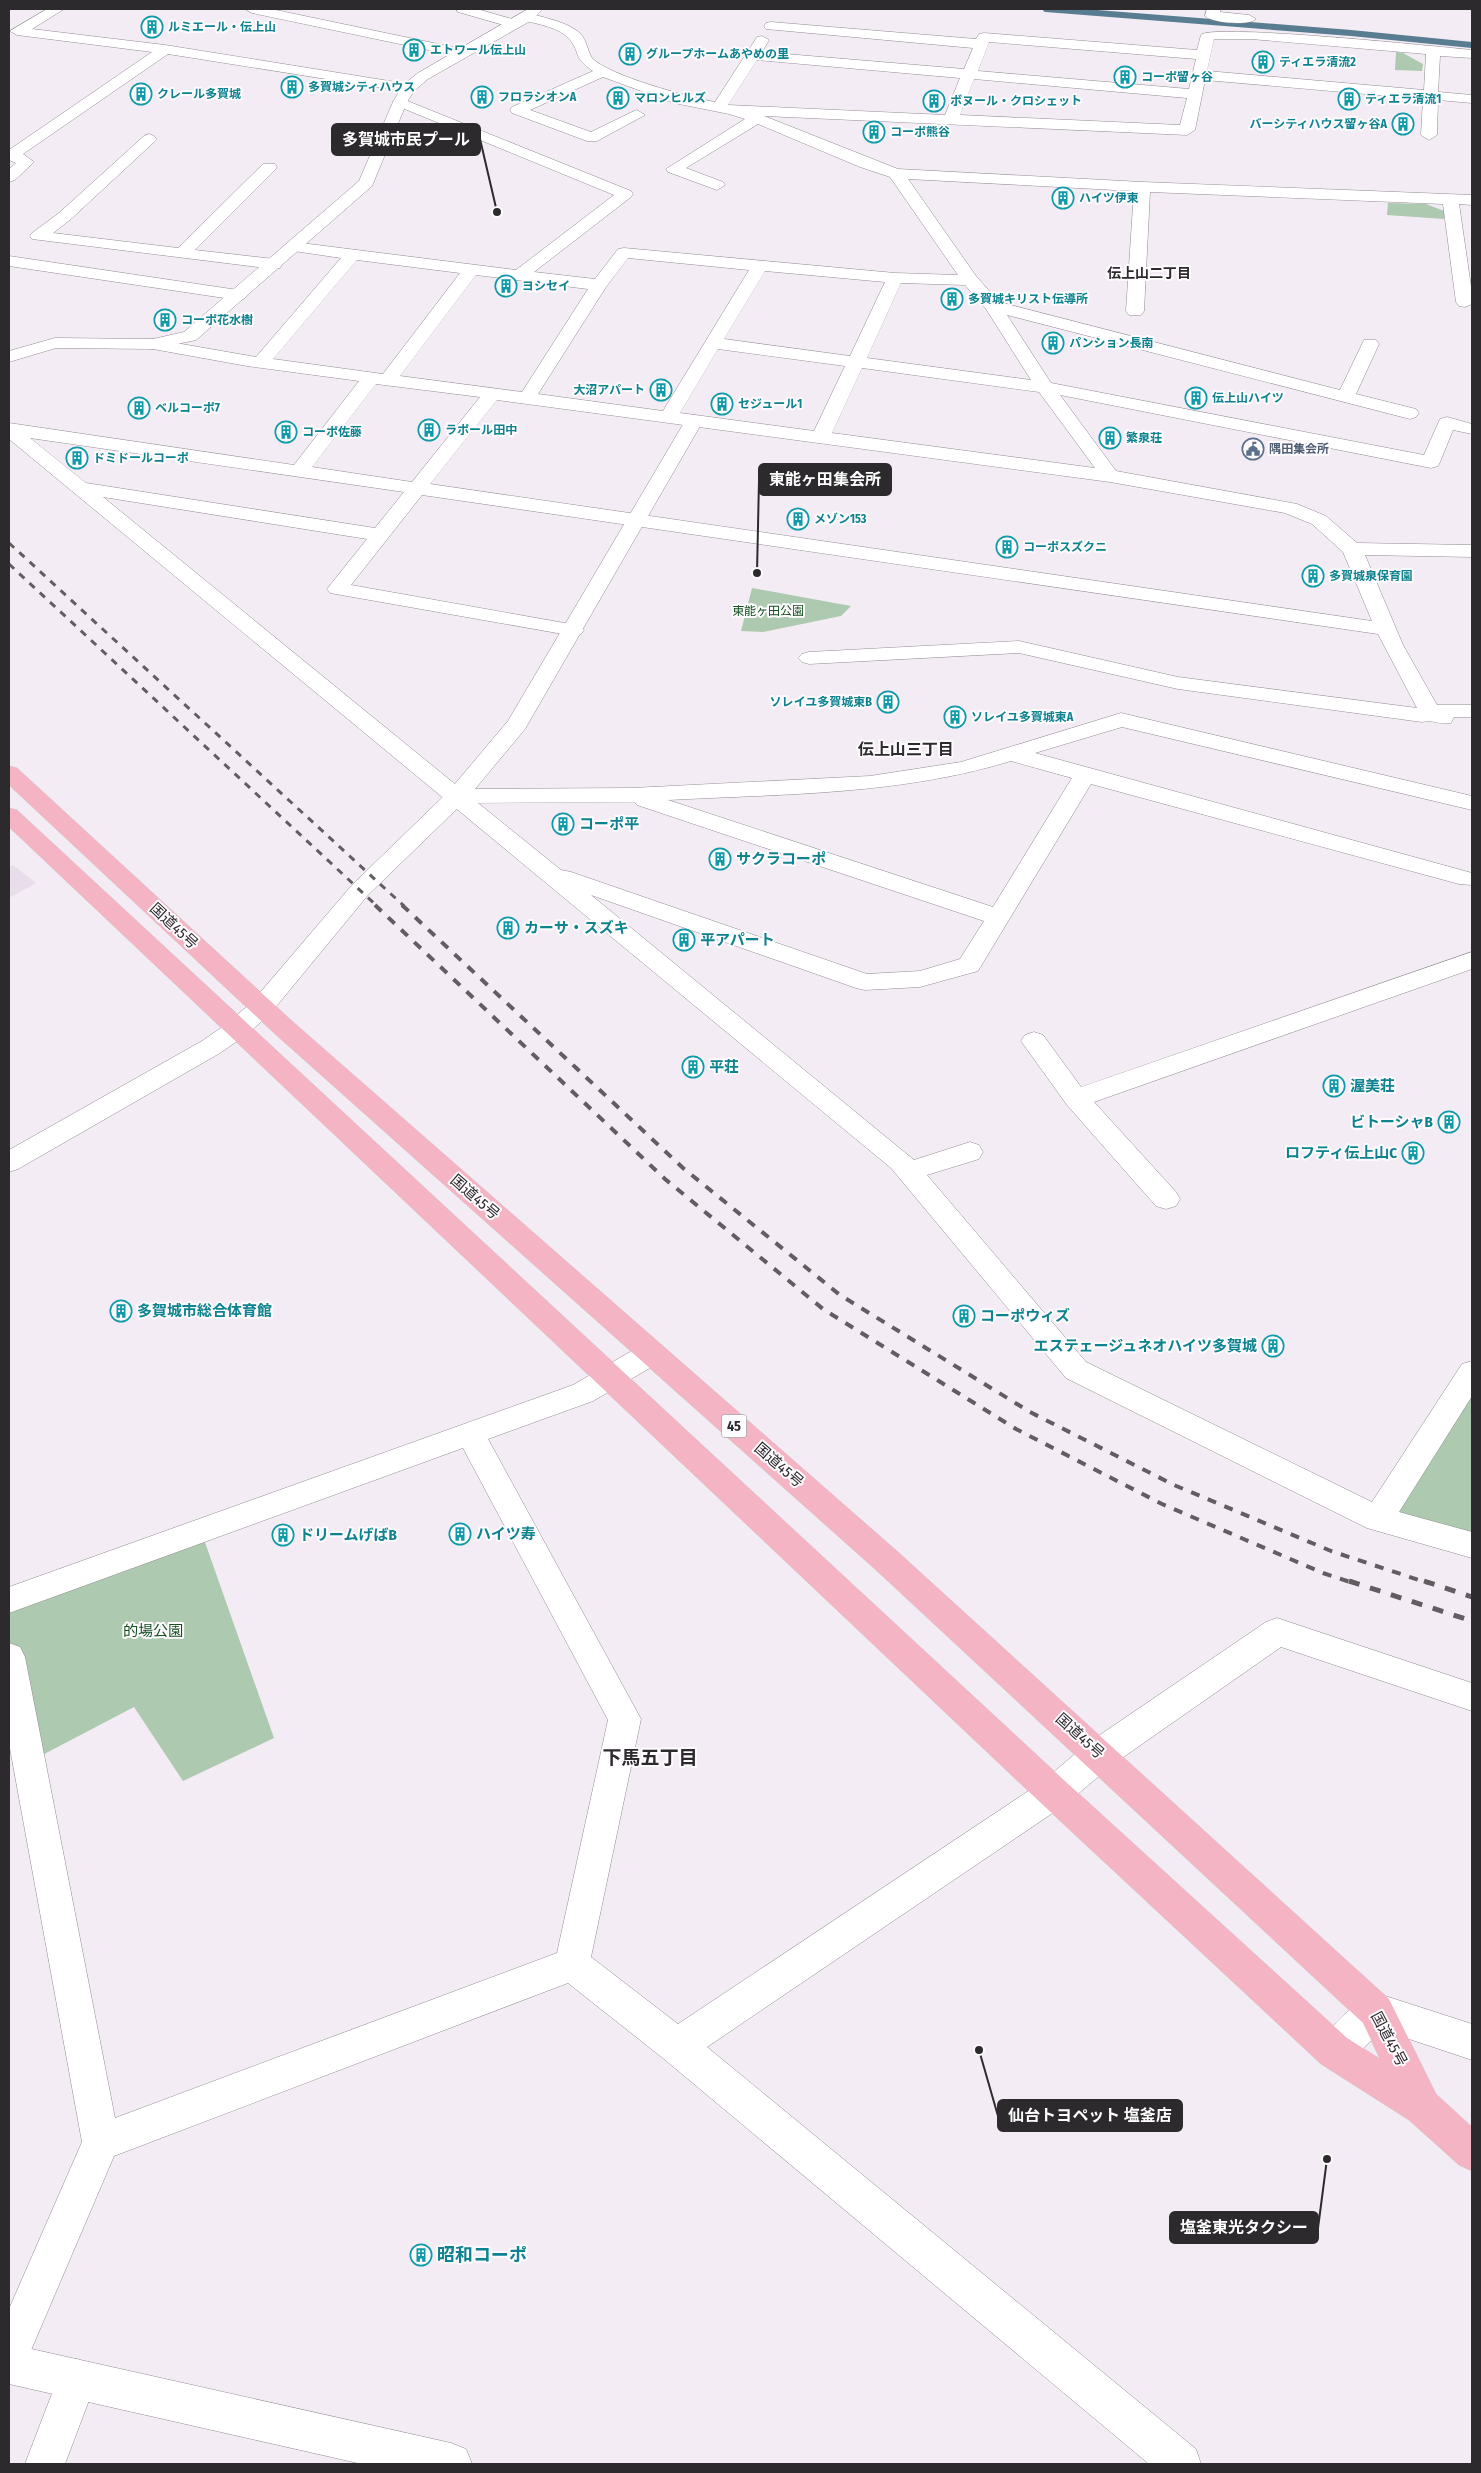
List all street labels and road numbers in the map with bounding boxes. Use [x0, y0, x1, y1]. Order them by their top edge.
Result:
street label: 国道45号 [146, 899, 202, 953]
street label: 国道45号 [447, 1171, 503, 1223]
road number: 45 [722, 1414, 746, 1438]
street label: 国道45号 [751, 1439, 807, 1491]
street label: 国道45号 [1052, 1710, 1108, 1762]
street label: 国道45号 [1367, 2009, 1411, 2069]

